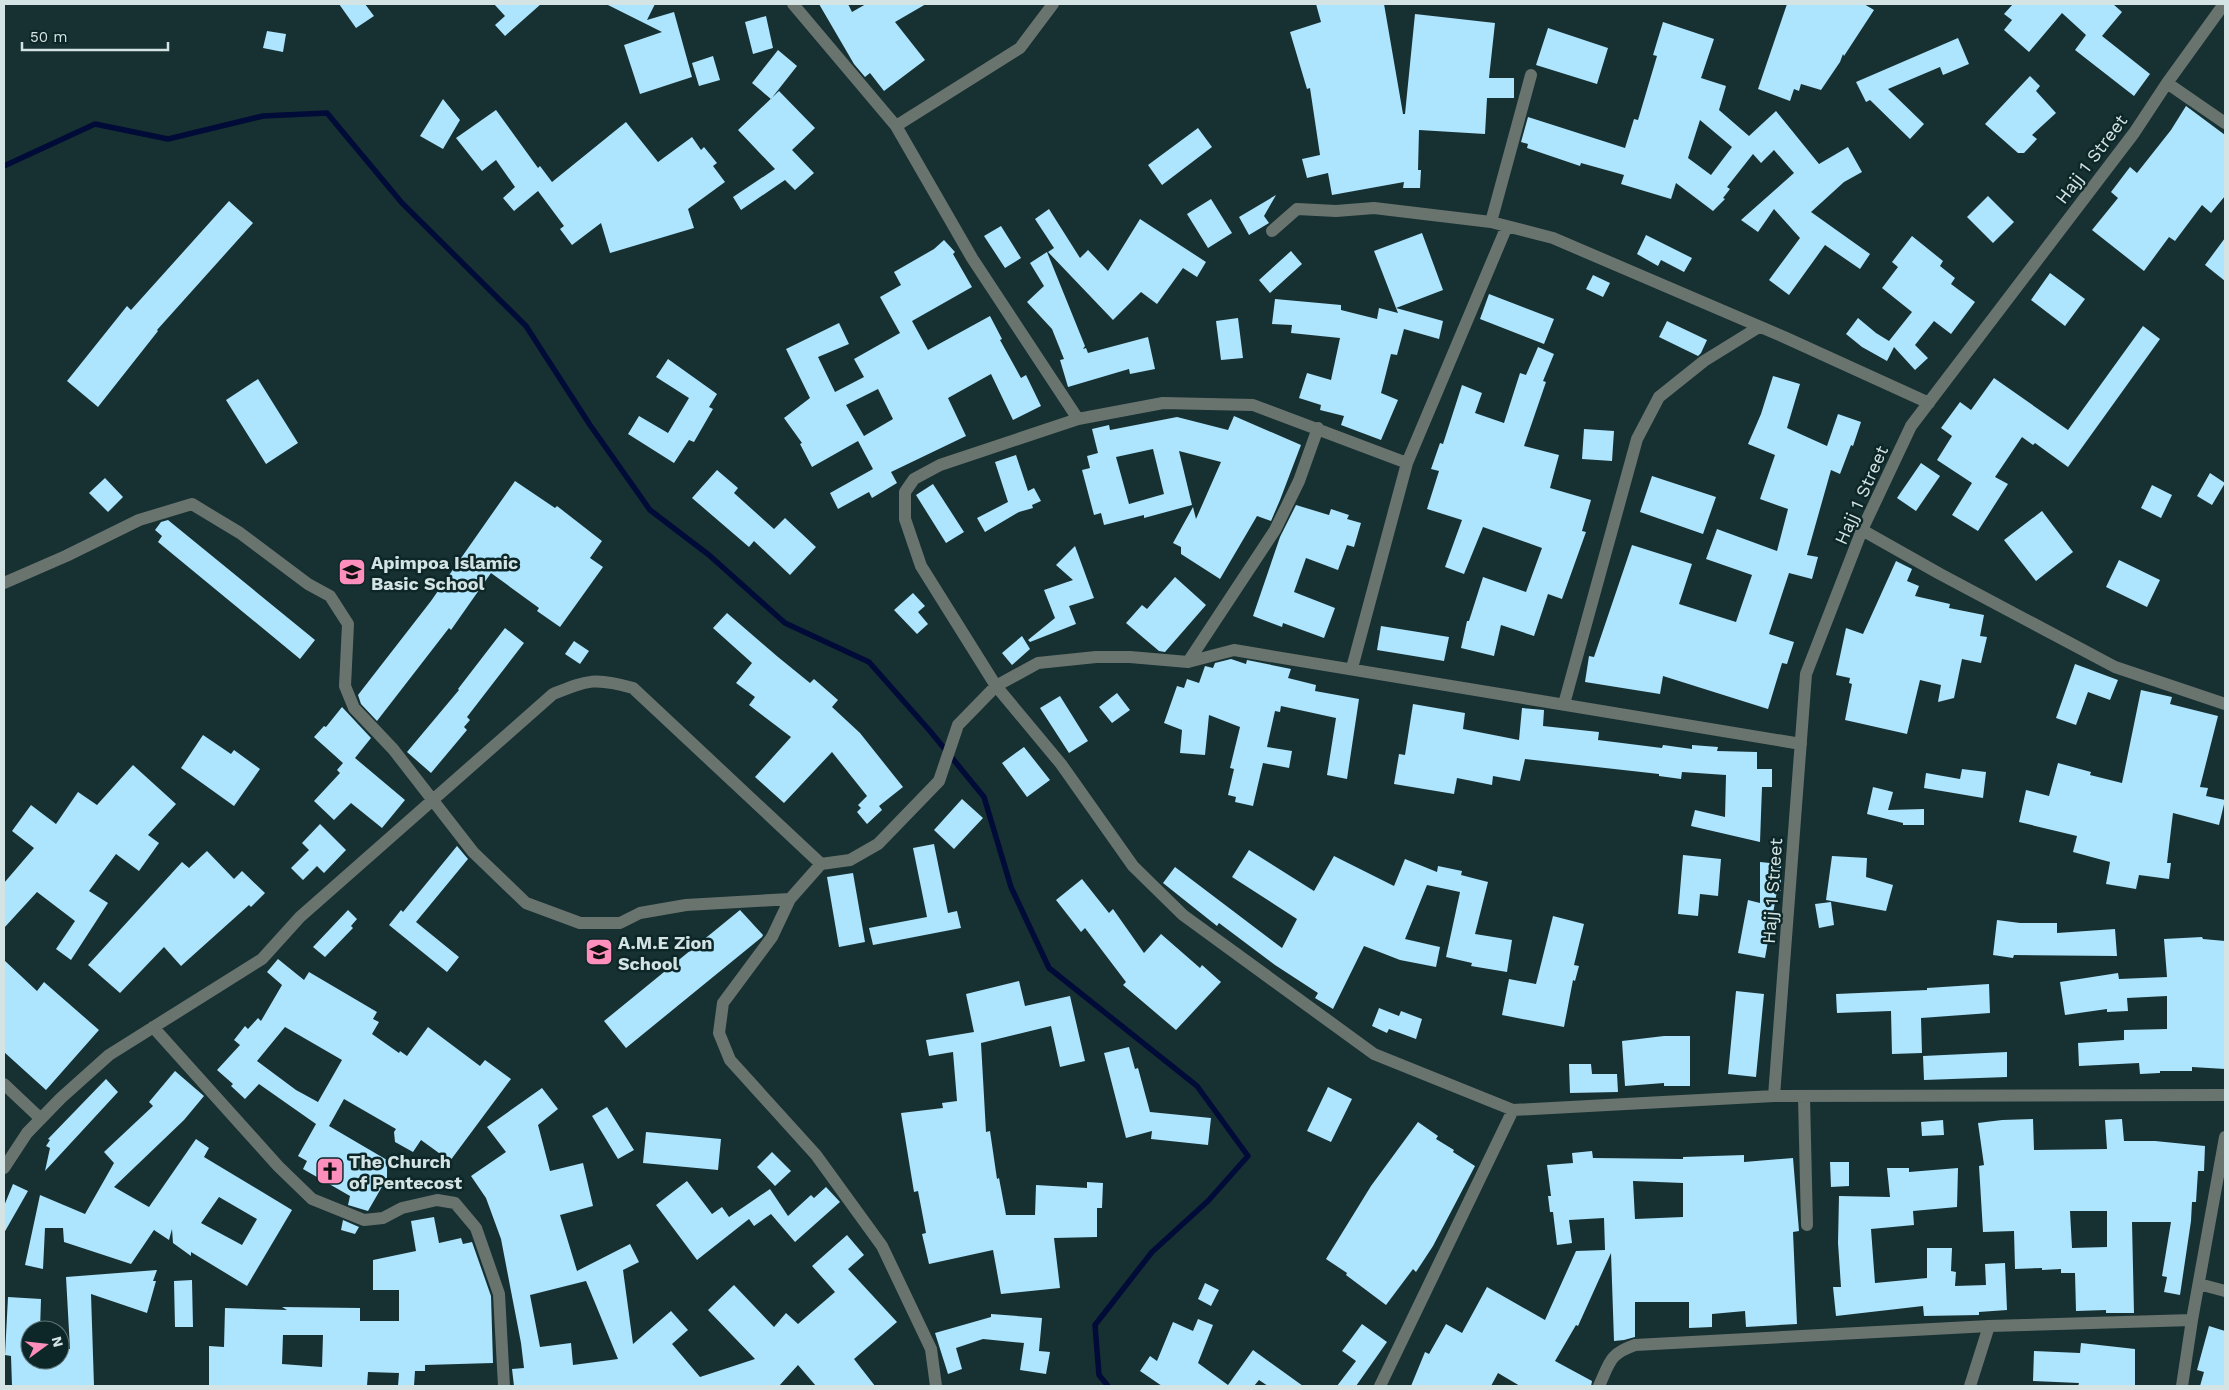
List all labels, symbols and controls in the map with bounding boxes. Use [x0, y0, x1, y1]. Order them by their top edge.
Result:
scale bar [22, 20, 169, 52]
text: 50 m [30, 28, 67, 46]
street label: Hajj 1 Street [2051, 110, 2132, 208]
street label: Hajj 1 Street [1830, 442, 1892, 548]
place label: Apimpoa Islamic Basic School [371, 552, 518, 594]
school or university icon: Apimpoa Islamic Basic School [337, 557, 367, 587]
street label: Hajj 1 Street [1758, 837, 1786, 945]
place label: A.M.E Zion School [618, 932, 713, 974]
school or university icon: A.M.E Zion School [584, 937, 614, 967]
place label: The Church of Pentecost [349, 1151, 462, 1193]
church icon: The Church of Pentecost [315, 1156, 345, 1186]
north arrow [20, 1320, 70, 1370]
text: N [48, 1335, 67, 1349]

